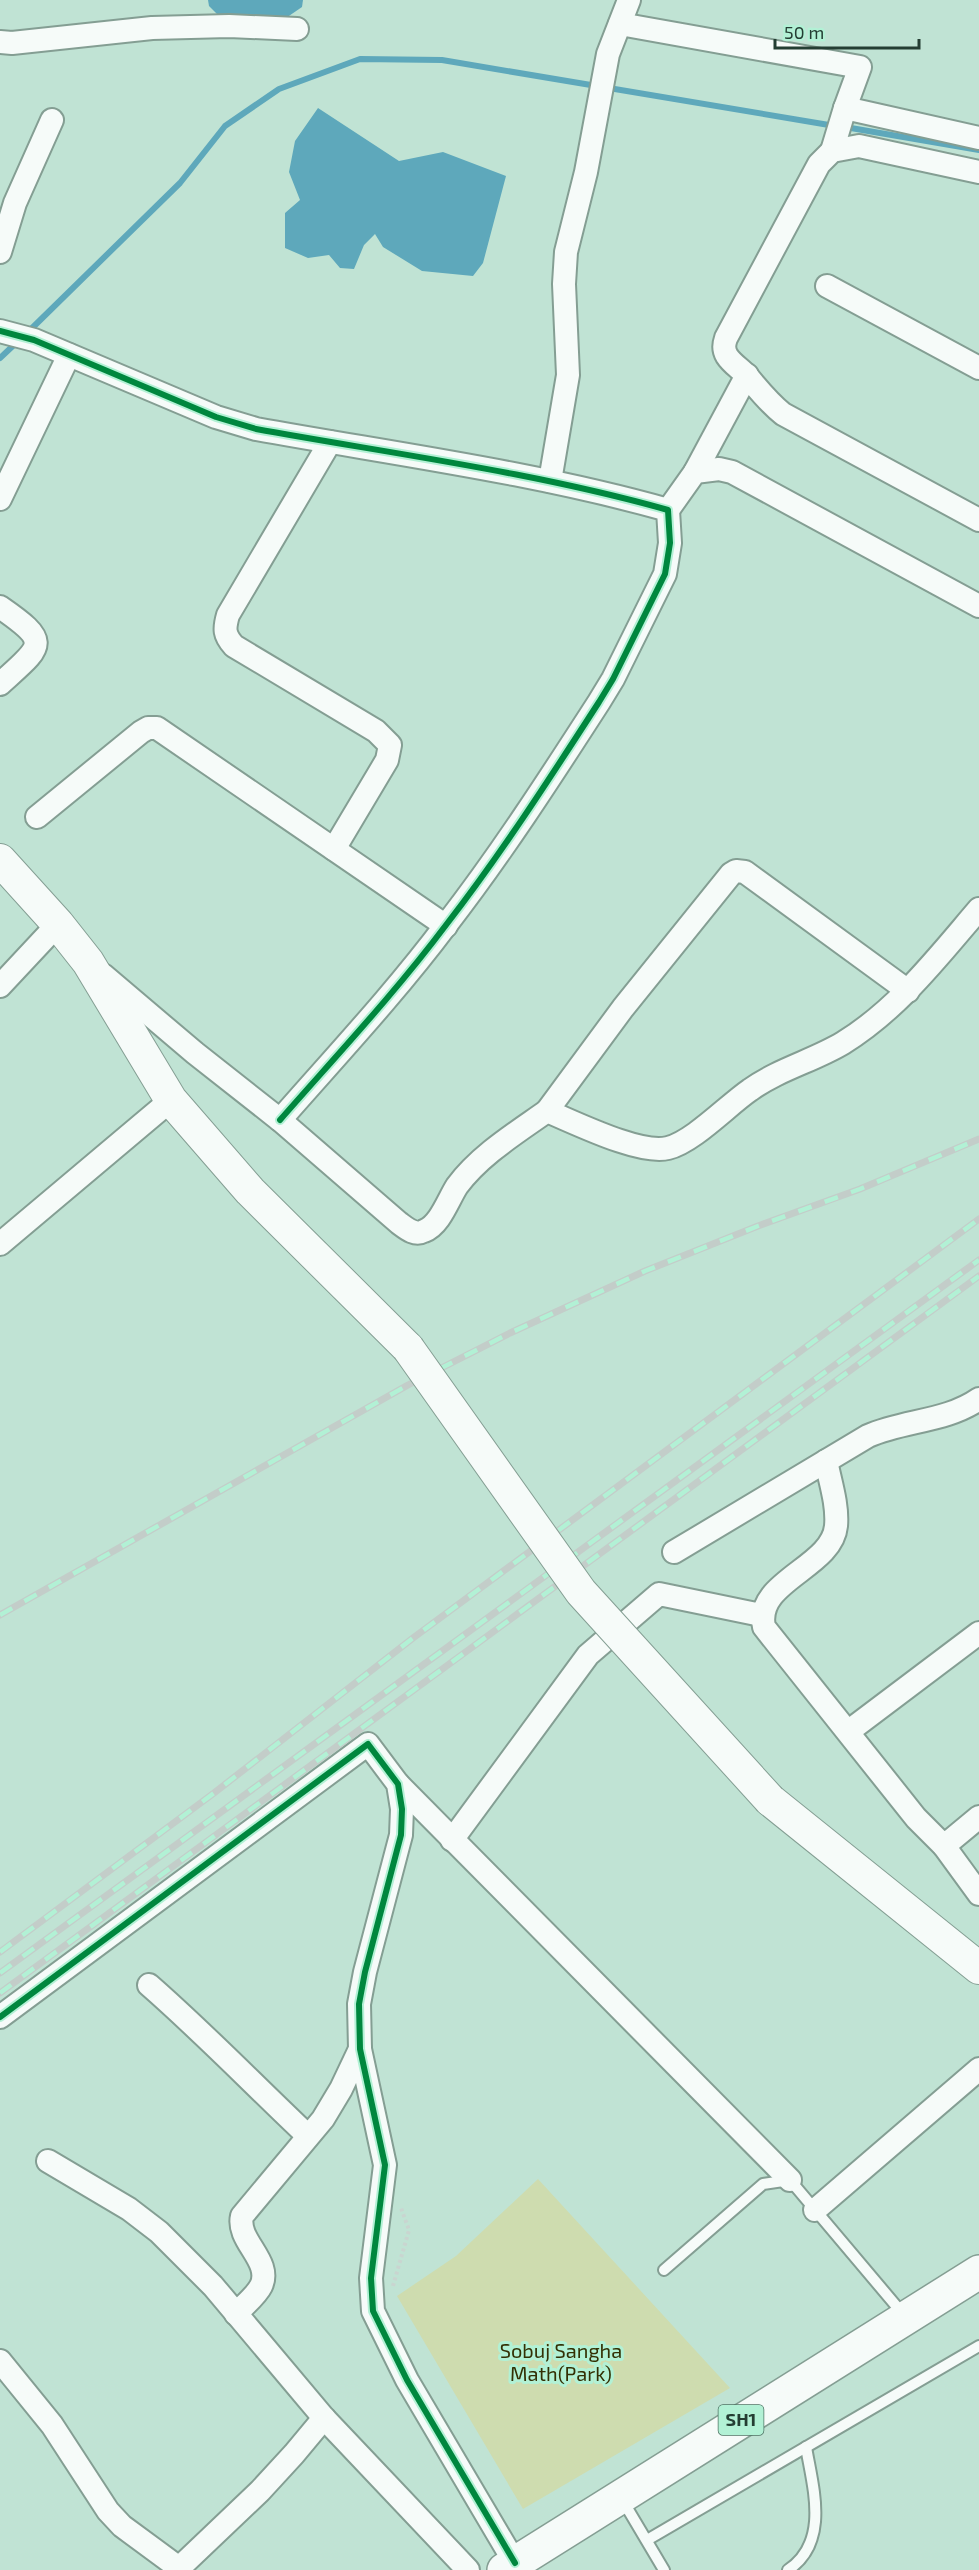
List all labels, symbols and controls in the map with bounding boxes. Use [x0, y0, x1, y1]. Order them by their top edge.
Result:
scale bar [775, 12, 919, 50]
text: 50 m [784, 21, 824, 43]
park label: Sobuj Sangha Math(Park) [500, 2338, 622, 2385]
road number: SH1 [718, 2405, 764, 2435]

